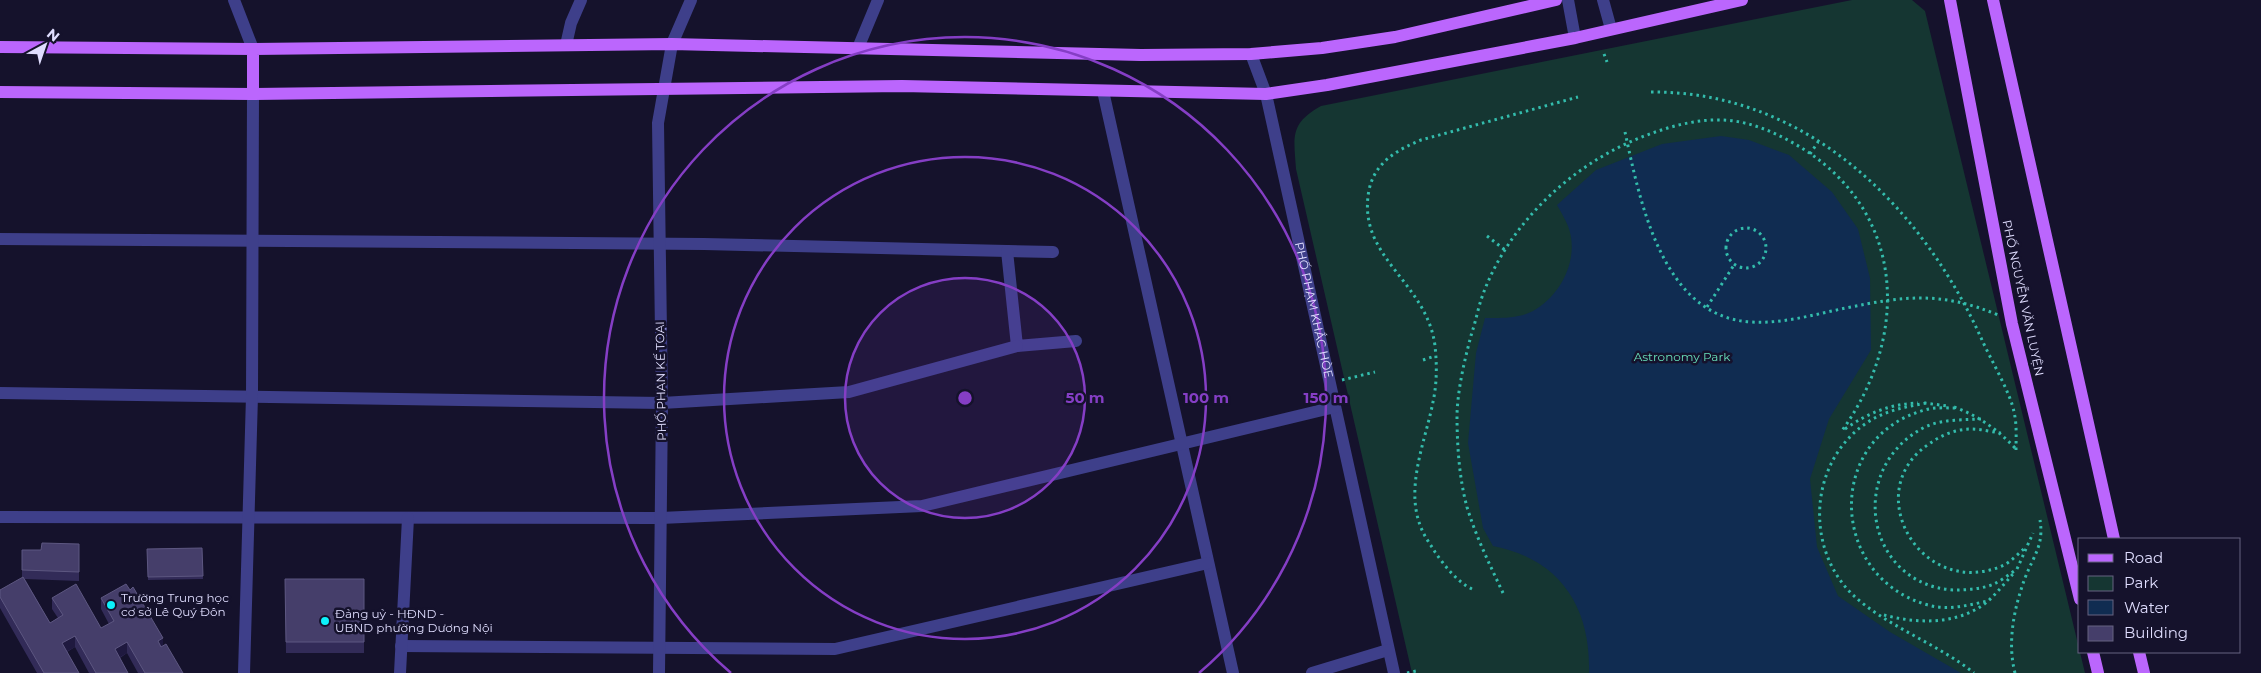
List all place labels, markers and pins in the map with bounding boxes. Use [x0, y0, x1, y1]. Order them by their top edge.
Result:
centre of rings [956, 389, 974, 407]
place label: Trường Trung học cơ sở Lê Quý Đôn [121, 590, 229, 619]
marker: Trường Trung học cơ sở Lê Quý Đôn [105, 599, 117, 611]
place label: Đảng uỷ - HĐND - UBND phường Dương Nội [335, 606, 493, 635]
marker: Đảng uỷ - HĐND - UBND phường Dương Nội [319, 615, 331, 627]

